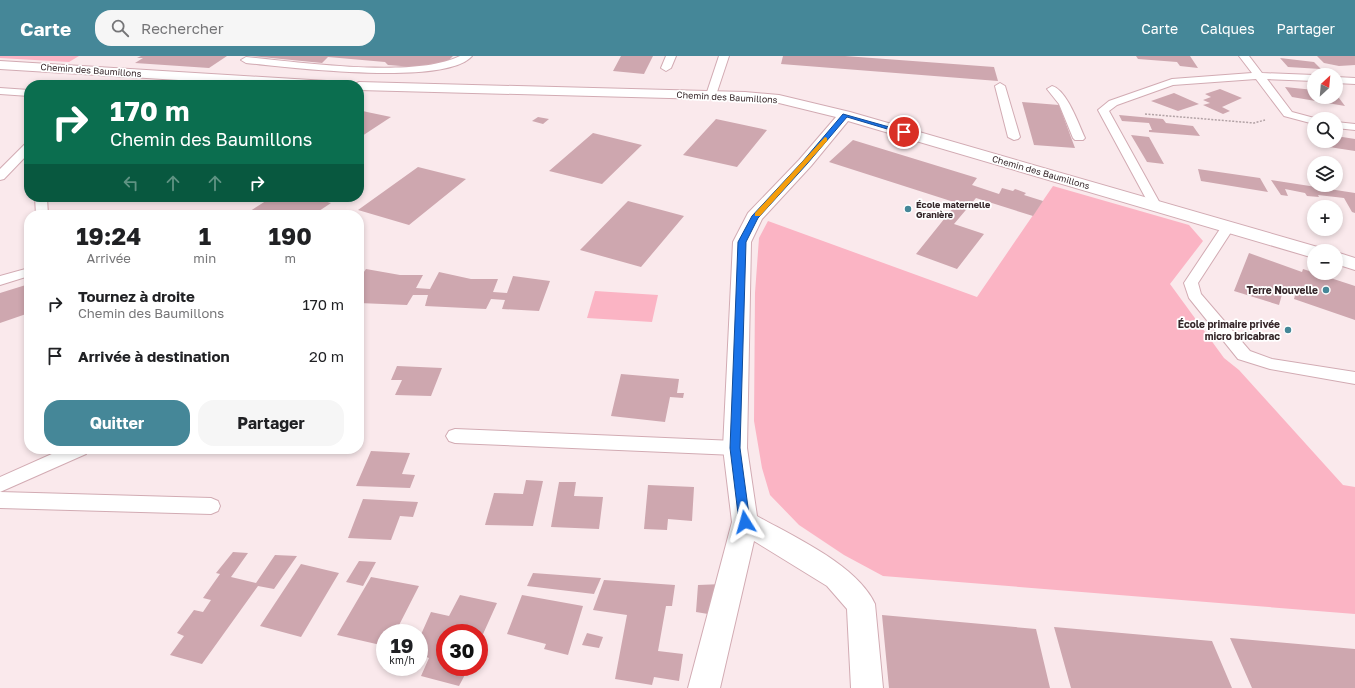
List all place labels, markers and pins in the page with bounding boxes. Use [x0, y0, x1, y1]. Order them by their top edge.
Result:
pin [887, 115, 921, 149]
place label: École maternelle Granière [916, 199, 991, 220]
marker: École maternelle Granière [903, 204, 913, 214]
place label: Terre Nouvelle [1247, 284, 1318, 296]
marker: Terre Nouvelle [1321, 285, 1331, 295]
place label: École primaire privée micro bricabrac [1178, 318, 1280, 342]
marker: École primaire privée micro bricabrac [1283, 325, 1293, 335]

